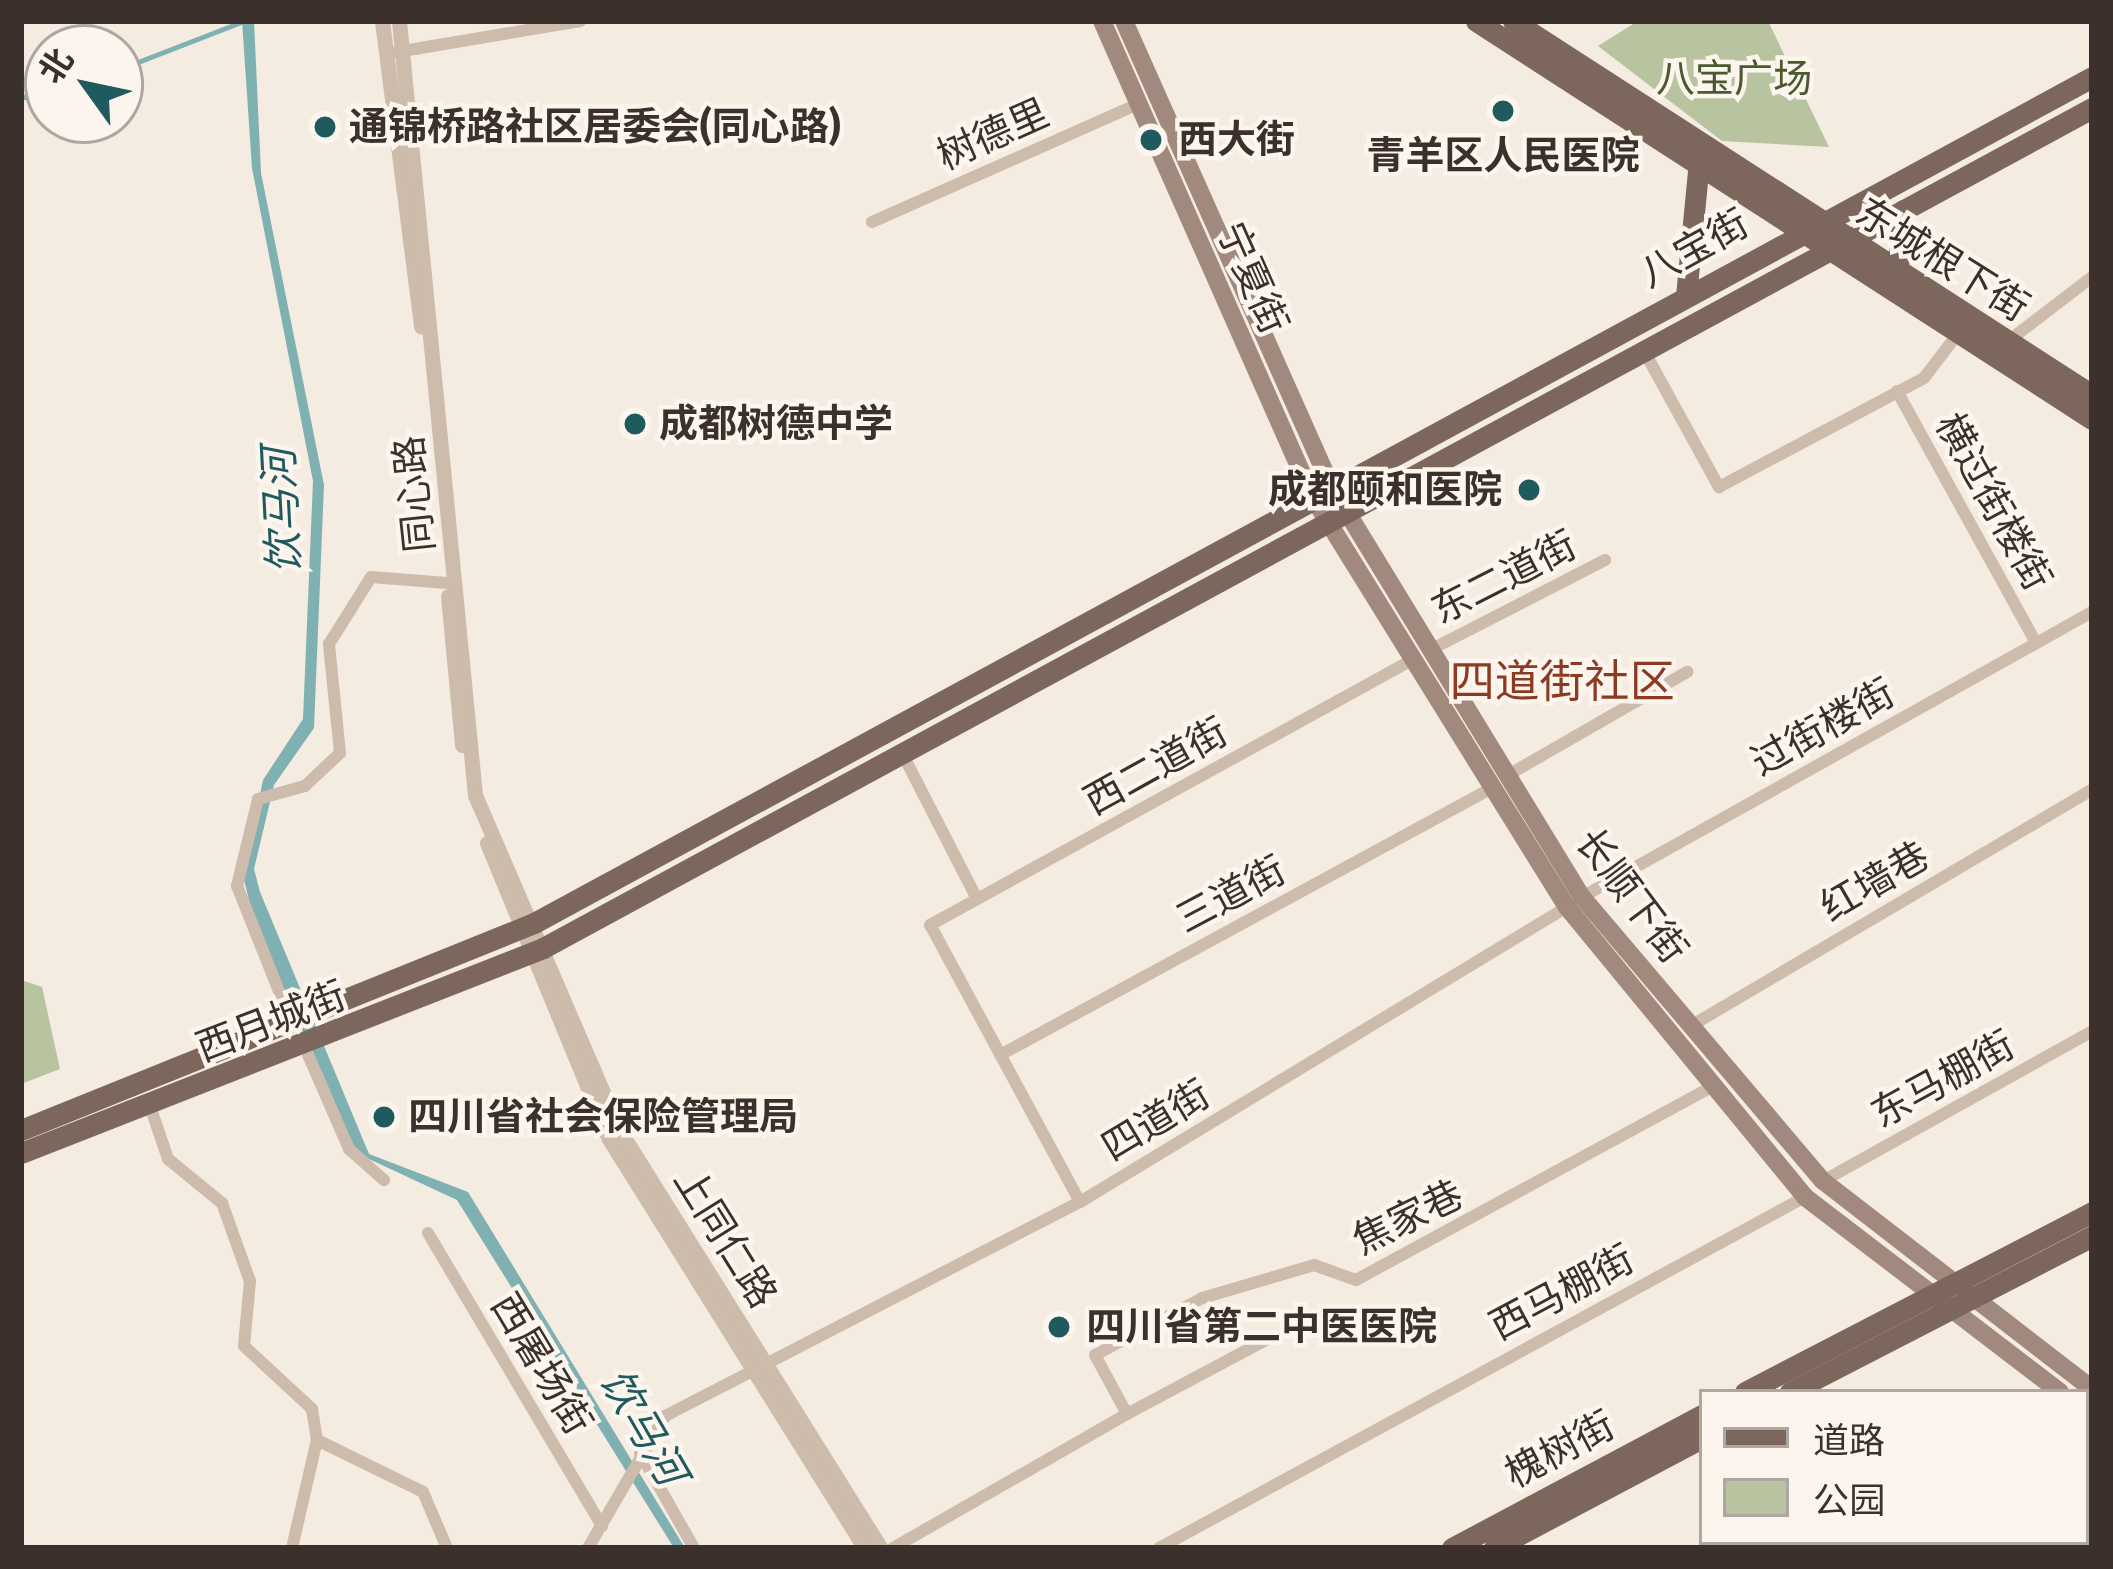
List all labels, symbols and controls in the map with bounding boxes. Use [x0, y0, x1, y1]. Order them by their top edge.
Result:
north arrow [24, 24, 144, 144]
text: 北 [31, 41, 82, 91]
park label: 八宝广场 [1656, 56, 1812, 102]
street label: 树德里 [930, 90, 1056, 180]
marker: 青羊区人民医院 [1487, 95, 1519, 127]
place label: 通锦桥路社区居委会(同心路) [349, 104, 840, 150]
marker: 通锦桥路社区居委会(同心路) [312, 114, 338, 140]
place label: 西大街 [1178, 117, 1295, 163]
marker: 西大街 [1135, 124, 1167, 156]
place label: 青羊区人民医院 [1367, 133, 1639, 179]
street label: 东城根下街 [1847, 188, 2037, 332]
street label: 八宝街 [1631, 200, 1757, 298]
street label: 宁夏街 [1207, 215, 1297, 341]
place label: 成都树德中学 [659, 401, 893, 447]
street label: 横过街楼街 [1925, 405, 2061, 599]
marker: 成都树德中学 [622, 411, 648, 437]
street label: 同心路 [386, 433, 444, 555]
water label: 饮马河 [254, 447, 310, 575]
place label: 成都颐和医院 [1268, 467, 1502, 513]
marker: 成都颐和医院 [1513, 474, 1545, 506]
street label: 东二道街 [1424, 522, 1584, 634]
district label: 四道街社区 [1450, 656, 1674, 710]
street label: 过街楼街 [1743, 670, 1903, 786]
street label: 西二道街 [1076, 709, 1236, 825]
street label: 长顺下街 [1565, 820, 1697, 972]
street label: 红墙巷 [1813, 832, 1937, 932]
street label: 三道街 [1168, 847, 1294, 943]
street label: 西月城街 [190, 972, 352, 1072]
street label: 东马棚街 [1863, 1022, 2023, 1138]
street label: 四道街 [1094, 1071, 1218, 1171]
place label: 四川省社会保险管理局 [408, 1094, 798, 1140]
marker: 四川省社会保险管理局 [371, 1104, 397, 1130]
street label: 上同仁路 [664, 1159, 786, 1317]
street label: 焦家巷 [1345, 1171, 1471, 1265]
street label: 西马棚街 [1482, 1236, 1642, 1350]
street label: 西屠场街 [481, 1285, 601, 1443]
place label: 四川省第二中医医院 [1086, 1304, 1437, 1350]
marker: 四川省第二中医医院 [1043, 1311, 1075, 1343]
water label: 饮马河 [590, 1360, 696, 1494]
legend [1699, 1389, 2089, 1545]
street label: 槐树街 [1497, 1402, 1623, 1498]
text: 道路 [1813, 1419, 1885, 1463]
text: 公园 [1813, 1479, 1885, 1523]

